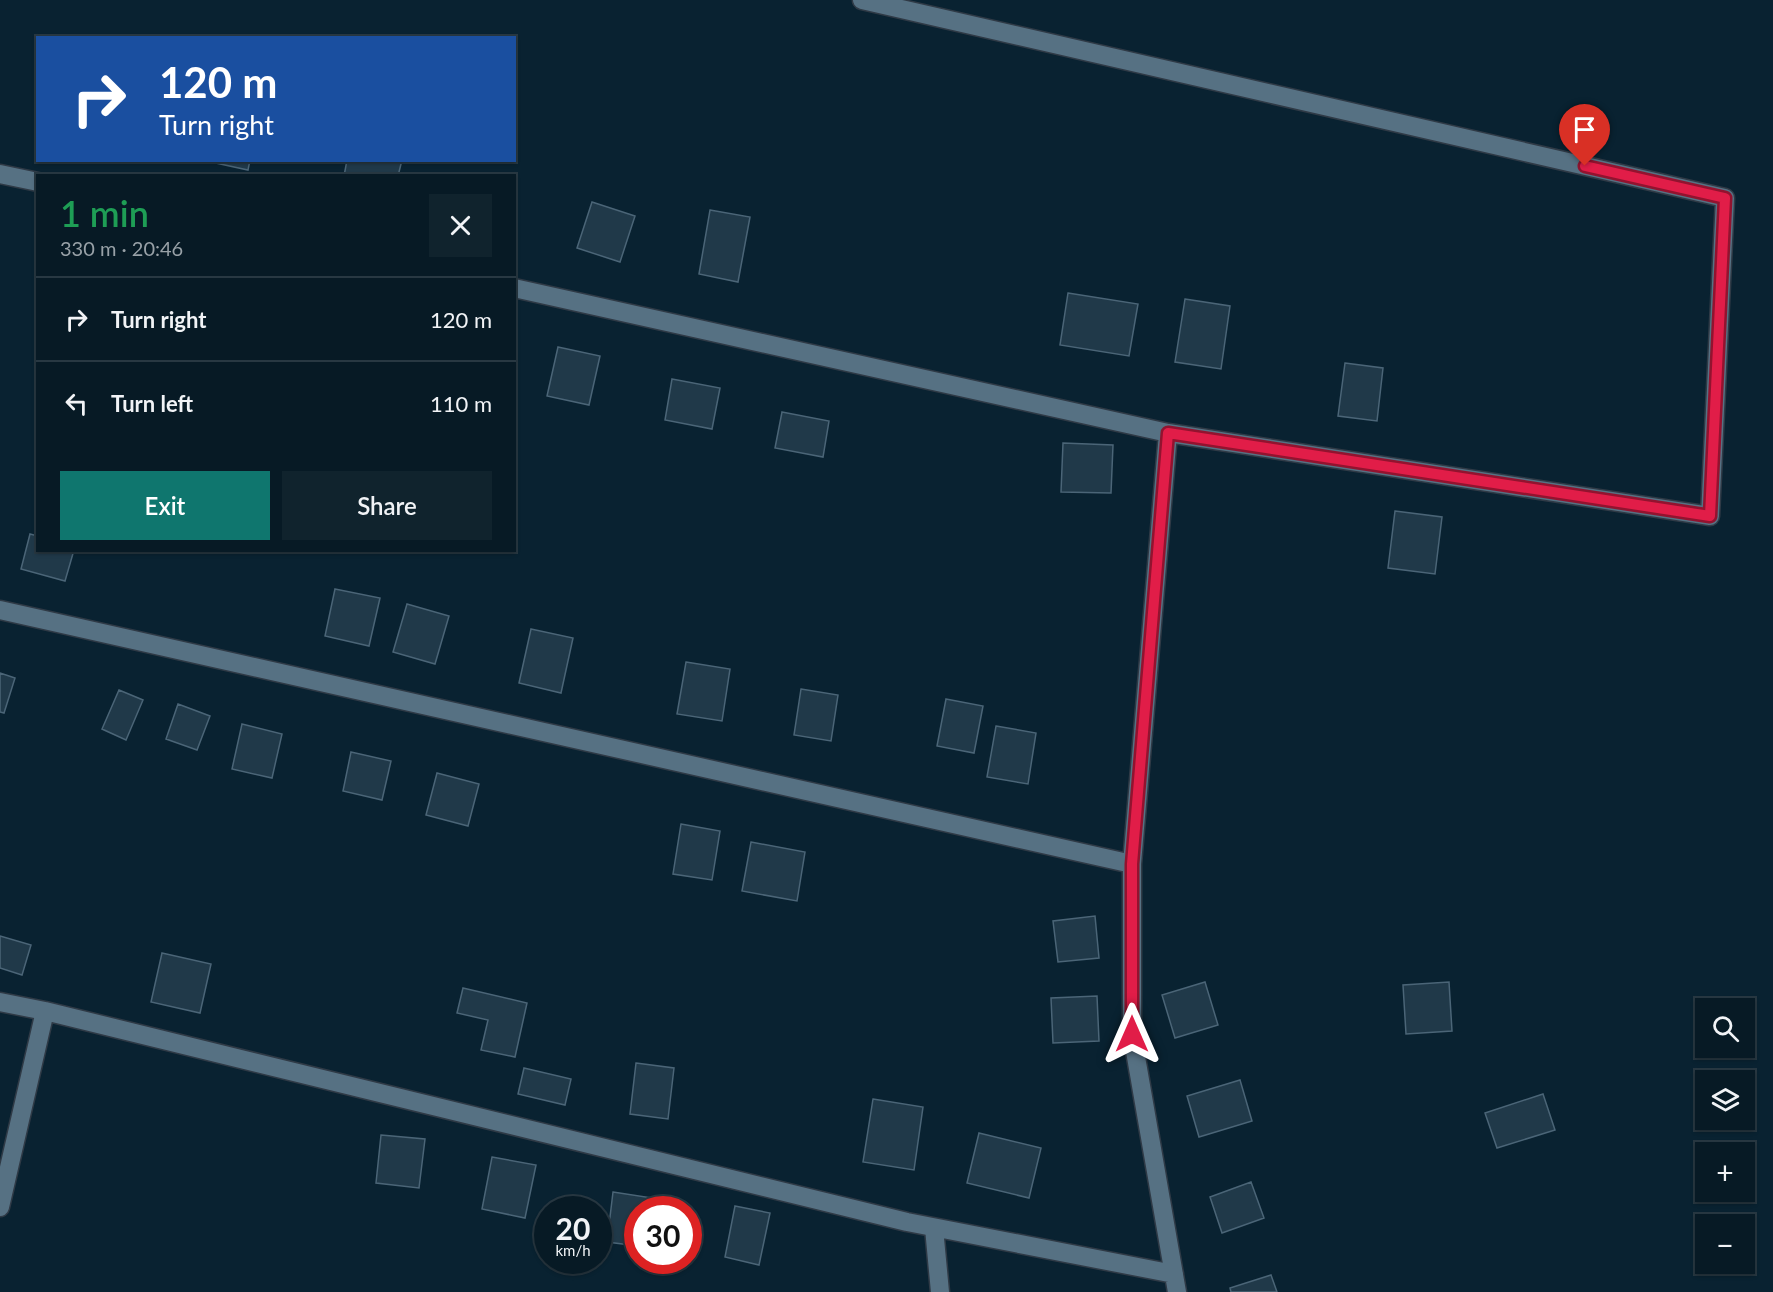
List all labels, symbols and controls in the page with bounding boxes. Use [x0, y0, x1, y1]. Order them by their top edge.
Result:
text: 120 m [159, 57, 277, 107]
icon: right [60, 60, 138, 138]
pin [1559, 104, 1610, 166]
text: Turn right [159, 108, 274, 141]
icon: arrive [1568, 113, 1601, 146]
text: 1 min [60, 191, 149, 235]
button: close [429, 194, 492, 257]
text: 330 m · 20:46 [60, 236, 183, 260]
icon: right [60, 303, 93, 336]
text: Turn right [111, 306, 206, 333]
text: 120 m [430, 306, 492, 333]
icon: left [60, 387, 93, 420]
text: Turn left [111, 390, 193, 417]
text: 110 m [430, 390, 492, 417]
button: Exit [60, 471, 270, 540]
button: Share [282, 471, 492, 540]
map controls [1695, 998, 1755, 1274]
button: search [1695, 998, 1755, 1058]
position arrow [1100, 1002, 1164, 1066]
button: layers [1695, 1070, 1755, 1130]
button: + [1695, 1142, 1755, 1202]
speed limit sign: 30 [624, 1196, 702, 1274]
text: 20 [556, 1210, 590, 1246]
button: − [1695, 1214, 1755, 1274]
text: km/h [555, 1241, 591, 1259]

